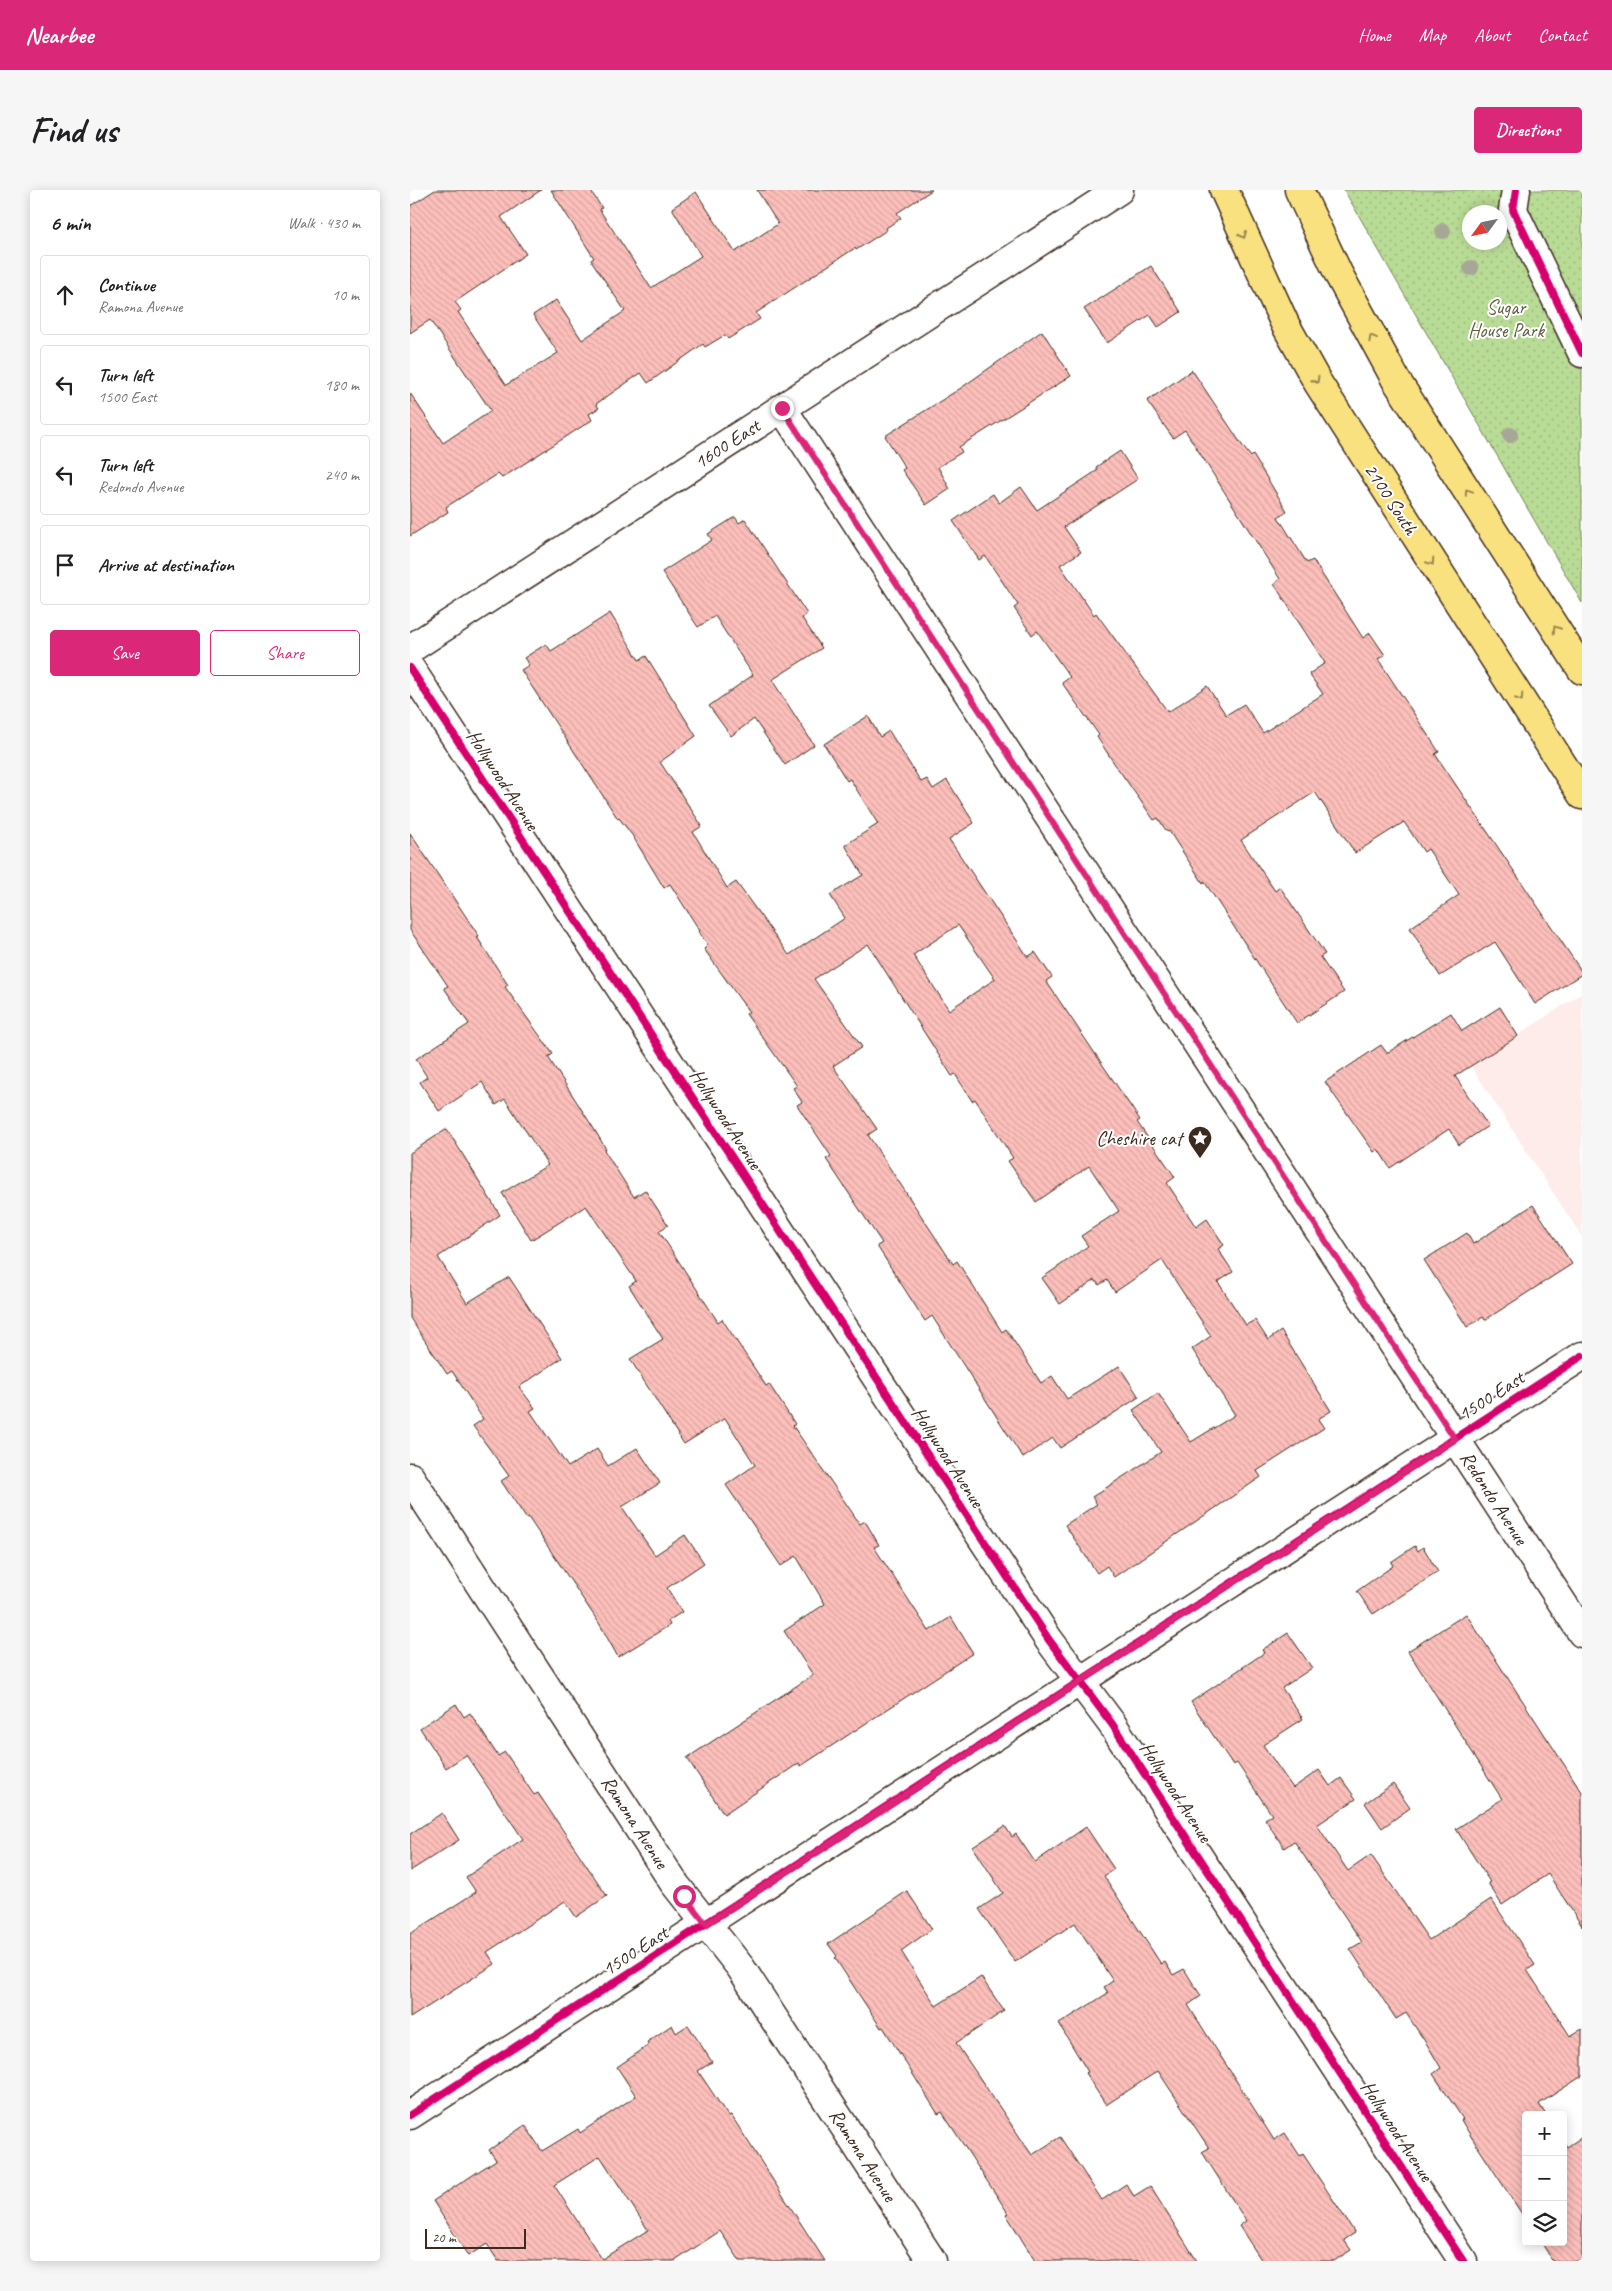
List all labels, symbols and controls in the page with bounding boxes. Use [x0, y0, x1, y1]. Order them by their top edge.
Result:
text: Nearbee [25, 20, 93, 50]
text: Home [1358, 24, 1391, 46]
text: Map [1419, 24, 1446, 46]
text: About [1474, 24, 1510, 46]
text: Contact [1538, 24, 1587, 46]
button: Directions [1474, 107, 1582, 153]
text: Find us [30, 108, 117, 153]
north arrow [1462, 205, 1507, 250]
text: 6 min [50, 210, 91, 236]
text: Walk · 430 m [288, 213, 360, 233]
one-way arrow [1237, 230, 1248, 239]
text: Continue [98, 273, 155, 297]
icon: ahead [51, 281, 79, 309]
text: 10 m [332, 285, 359, 305]
park label: Sugar House Park [1468, 295, 1546, 343]
text: Ramona Avenue [98, 297, 183, 317]
one-way arrow [1369, 334, 1379, 343]
text: Turn left [98, 363, 153, 387]
icon: left [51, 371, 79, 399]
text: 180 m [325, 375, 359, 395]
one-way arrow [1310, 375, 1320, 384]
text: 1500 East [98, 387, 157, 407]
route end [771, 397, 794, 420]
street label: 1600 East [689, 412, 767, 475]
text: Turn left [98, 453, 153, 477]
street label: 2100 South [1359, 458, 1424, 540]
icon: left [51, 461, 79, 489]
text: 240 m [325, 465, 359, 485]
text: Redondo Avenue [98, 477, 183, 497]
one-way arrow [1465, 488, 1474, 497]
icon: arrive [51, 551, 79, 579]
text: Arrive at destination [98, 553, 234, 577]
one-way arrow [1425, 556, 1435, 565]
one-way arrow [1552, 625, 1562, 634]
button: Save [50, 630, 200, 676]
button: Share [210, 630, 360, 676]
one-way arrow [1513, 693, 1523, 702]
street label: Hollywood Avenue [461, 725, 546, 836]
street label: Hollywood Avenue [684, 1064, 769, 1175]
place icon: Cheshire cat [1187, 1125, 1213, 1159]
place label: Cheshire cat [1096, 1126, 1185, 1151]
street label: 1500 East [1453, 1364, 1531, 1427]
street label: Hollywood Avenue [906, 1402, 991, 1513]
street label: Redondo Avenue [1454, 1446, 1534, 1551]
street label: Hollywood Avenue [1134, 1737, 1219, 1848]
street label: Ramona Avenue [596, 1771, 675, 1874]
route start [673, 1885, 696, 1908]
street label: 1500 East [597, 1919, 675, 1982]
street label: Hollywood Avenue [1355, 2076, 1440, 2187]
street label: Ramona Avenue [824, 2104, 903, 2207]
map controls [1522, 2111, 1567, 2246]
button: + [1522, 2111, 1567, 2156]
button: − [1522, 2156, 1567, 2201]
button: layers [1522, 2201, 1567, 2246]
scale bar [425, 2226, 526, 2249]
text: 20 m [432, 2229, 456, 2246]

